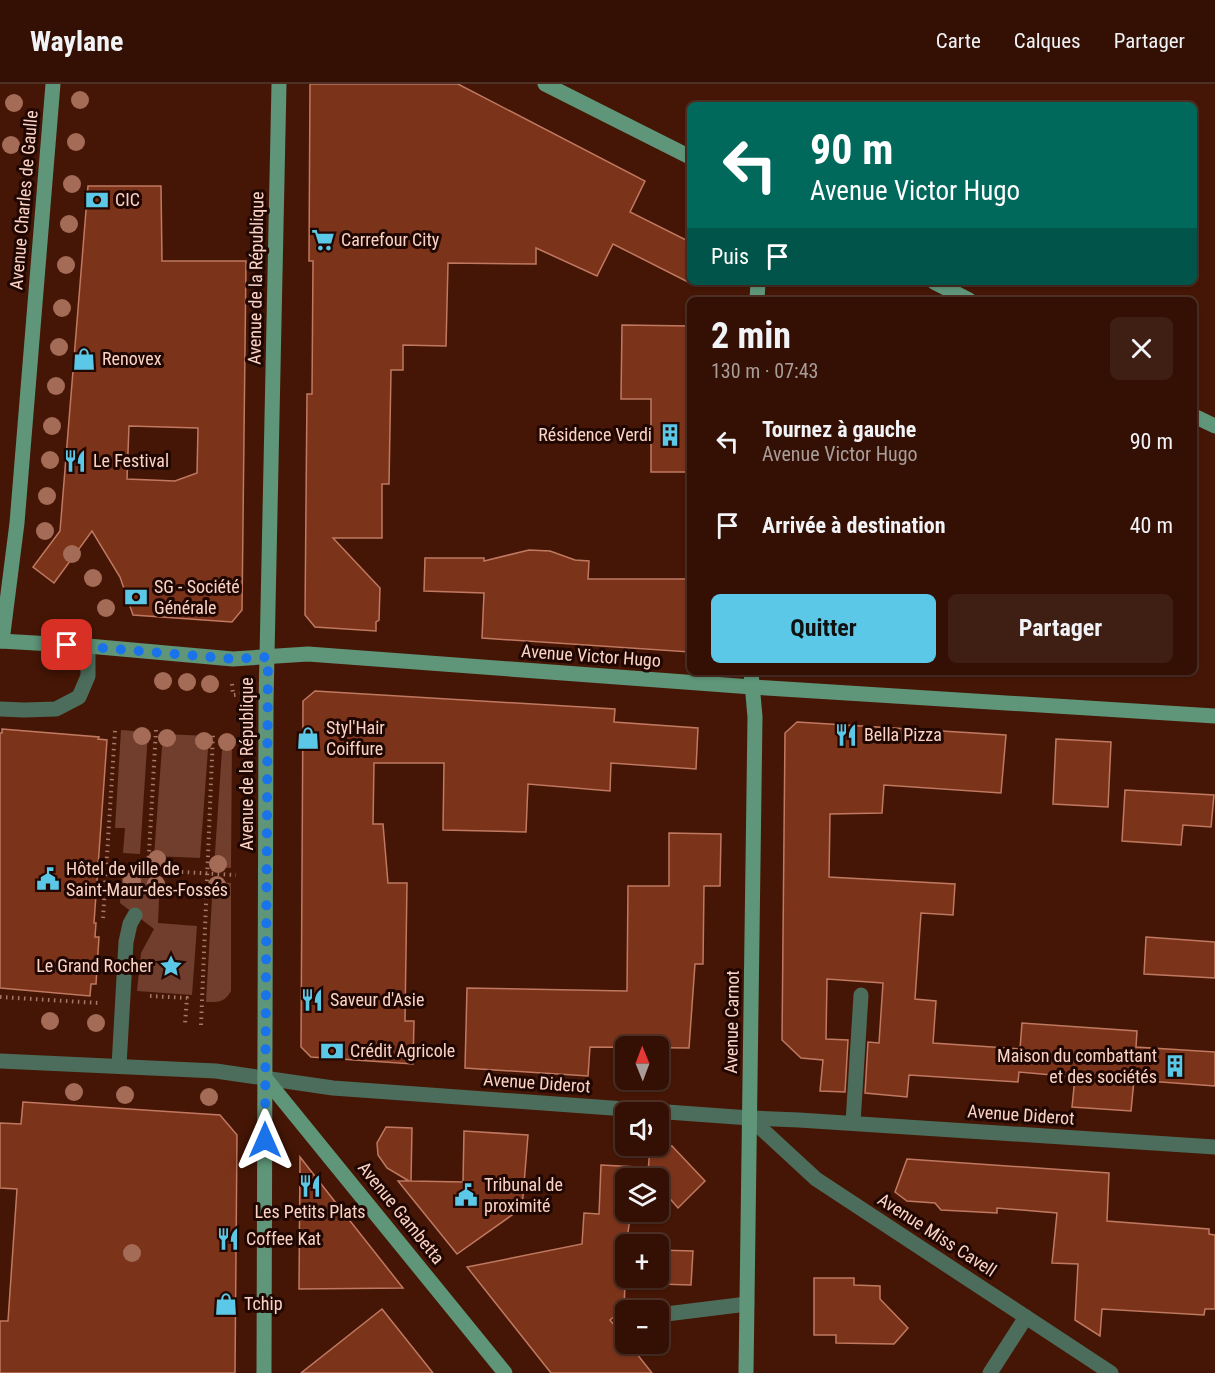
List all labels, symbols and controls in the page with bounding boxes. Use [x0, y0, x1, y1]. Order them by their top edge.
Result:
text: Waylane [30, 25, 123, 58]
text: Carte [936, 29, 981, 53]
text: Calques [1014, 29, 1081, 53]
text: Partager [1114, 29, 1185, 53]
street label: Avenue Charles de Gaulle [5, 109, 42, 291]
text: 90 m [810, 125, 893, 174]
icon: left [711, 126, 789, 204]
text: Avenue Victor Hugo [810, 175, 1020, 207]
bank icon: CIC [84, 187, 110, 213]
place label: CIC [115, 189, 140, 210]
street label: Avenue de la République [243, 191, 268, 365]
supermarket icon: Carrefour City [310, 227, 336, 253]
place label: Carrefour City [341, 229, 440, 250]
icon: arrive [761, 240, 794, 273]
text: Puis [711, 244, 749, 269]
text: 2 min [711, 315, 791, 357]
button: close [1110, 317, 1173, 380]
shop icon: Renovex [71, 346, 97, 372]
place label: Renovex [102, 348, 162, 369]
text: 130 m · 07:43 [711, 359, 818, 383]
text: Tournez à gauche [762, 417, 916, 442]
building icon: Résidence Verdi [657, 422, 683, 448]
place label: Résidence Verdi [538, 424, 652, 445]
icon: left [711, 425, 744, 458]
text: 90 m [1130, 429, 1173, 454]
text: Avenue Victor Hugo [762, 442, 918, 466]
restaurant icon: Le Festival [62, 448, 88, 474]
place label: Le Festival [93, 450, 169, 471]
icon: arrive [711, 509, 744, 542]
text: Arrivée à destination [762, 513, 946, 538]
text: 40 m [1130, 513, 1173, 538]
place label: SG - Société Générale [154, 576, 240, 618]
bank icon: SG - Société Générale [123, 584, 149, 610]
button: Quitter [711, 594, 936, 663]
button: Partager [948, 594, 1173, 663]
pin [41, 619, 92, 670]
icon: arrive [50, 628, 83, 661]
street label: Avenue Victor Hugo [520, 640, 662, 671]
street label: Avenue de la République [236, 677, 257, 851]
place label: Styl'Hair Coiffure [326, 717, 385, 759]
restaurant icon: Bella Pizza [833, 722, 859, 748]
place label: Bella Pizza [864, 724, 942, 745]
shop icon: Styl'Hair Coiffure [295, 725, 321, 751]
place label: Hôtel de ville de Saint-Maur-des-Fossés [66, 858, 228, 900]
public building icon: Hôtel de ville de Saint-Maur-des-Fossés [35, 866, 61, 892]
place icon: Le Grand Rocher [158, 953, 184, 979]
place label: Le Grand Rocher [36, 955, 154, 976]
street label: Avenue Carnot [720, 970, 743, 1074]
restaurant icon: Saveur d'Asie [299, 987, 325, 1013]
place label: Saveur d'Asie [330, 989, 424, 1010]
north arrow [615, 1036, 669, 1090]
map controls [615, 1036, 669, 1354]
bank icon: Crédit Agricole [319, 1038, 345, 1064]
place label: Crédit Agricole [350, 1040, 455, 1061]
place label: Maison du combattant et des sociétés [997, 1045, 1157, 1087]
building icon: Maison du combattant et des sociétés [1162, 1053, 1188, 1079]
street label: Avenue Diderot [483, 1068, 591, 1097]
street label: Avenue Diderot [967, 1100, 1075, 1129]
button: sound [615, 1102, 669, 1156]
position arrow [233, 1108, 297, 1172]
street label: Avenue Gambetta [354, 1157, 449, 1268]
button: layers [615, 1168, 669, 1222]
restaurant icon: Les Petits Plats [297, 1173, 323, 1199]
place label: Tribunal de proximité [484, 1174, 563, 1216]
public building icon: Tribunal de proximité [453, 1182, 479, 1208]
street label: Avenue Miss Cavell [874, 1188, 1001, 1281]
place label: Les Petits Plats [254, 1201, 366, 1222]
restaurant icon: Coffee Kat [215, 1226, 241, 1252]
place label: Coffee Kat [246, 1228, 321, 1249]
button: + [615, 1234, 669, 1288]
shop icon: Tchip [213, 1291, 239, 1317]
place label: Tchip [244, 1293, 283, 1314]
button: − [615, 1300, 669, 1354]

